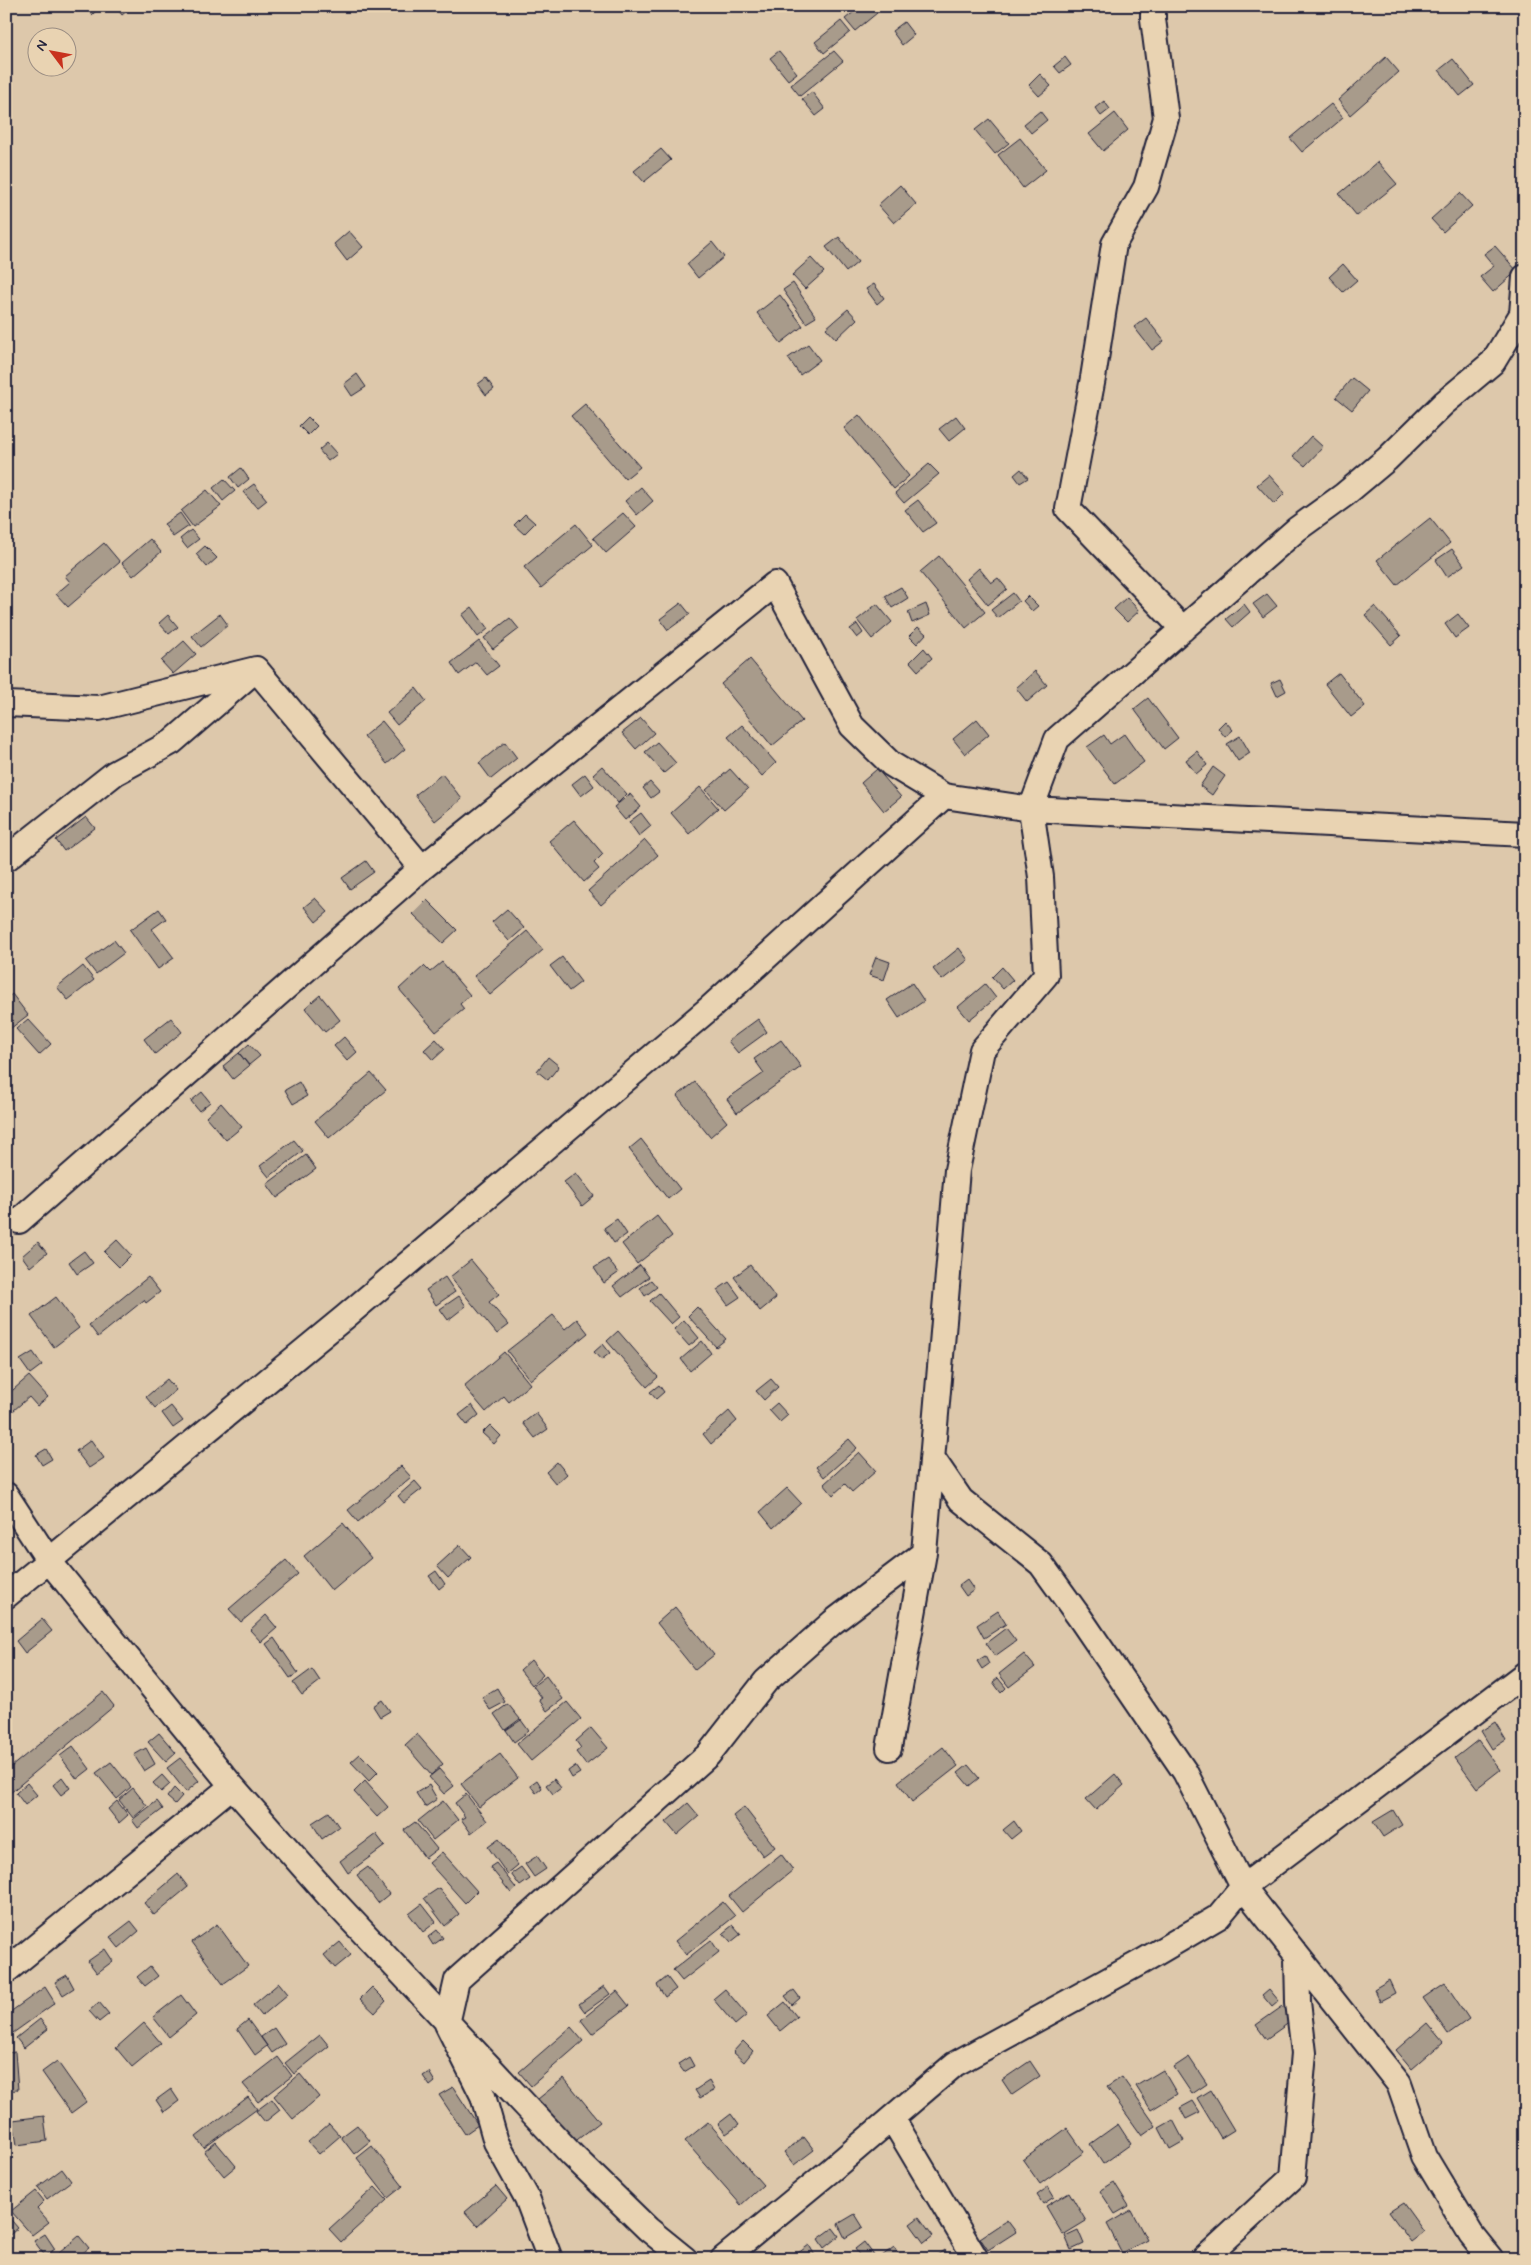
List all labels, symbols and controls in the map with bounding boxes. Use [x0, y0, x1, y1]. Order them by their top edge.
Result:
north arrow [28, 28, 78, 78]
text: N [32, 37, 52, 54]

